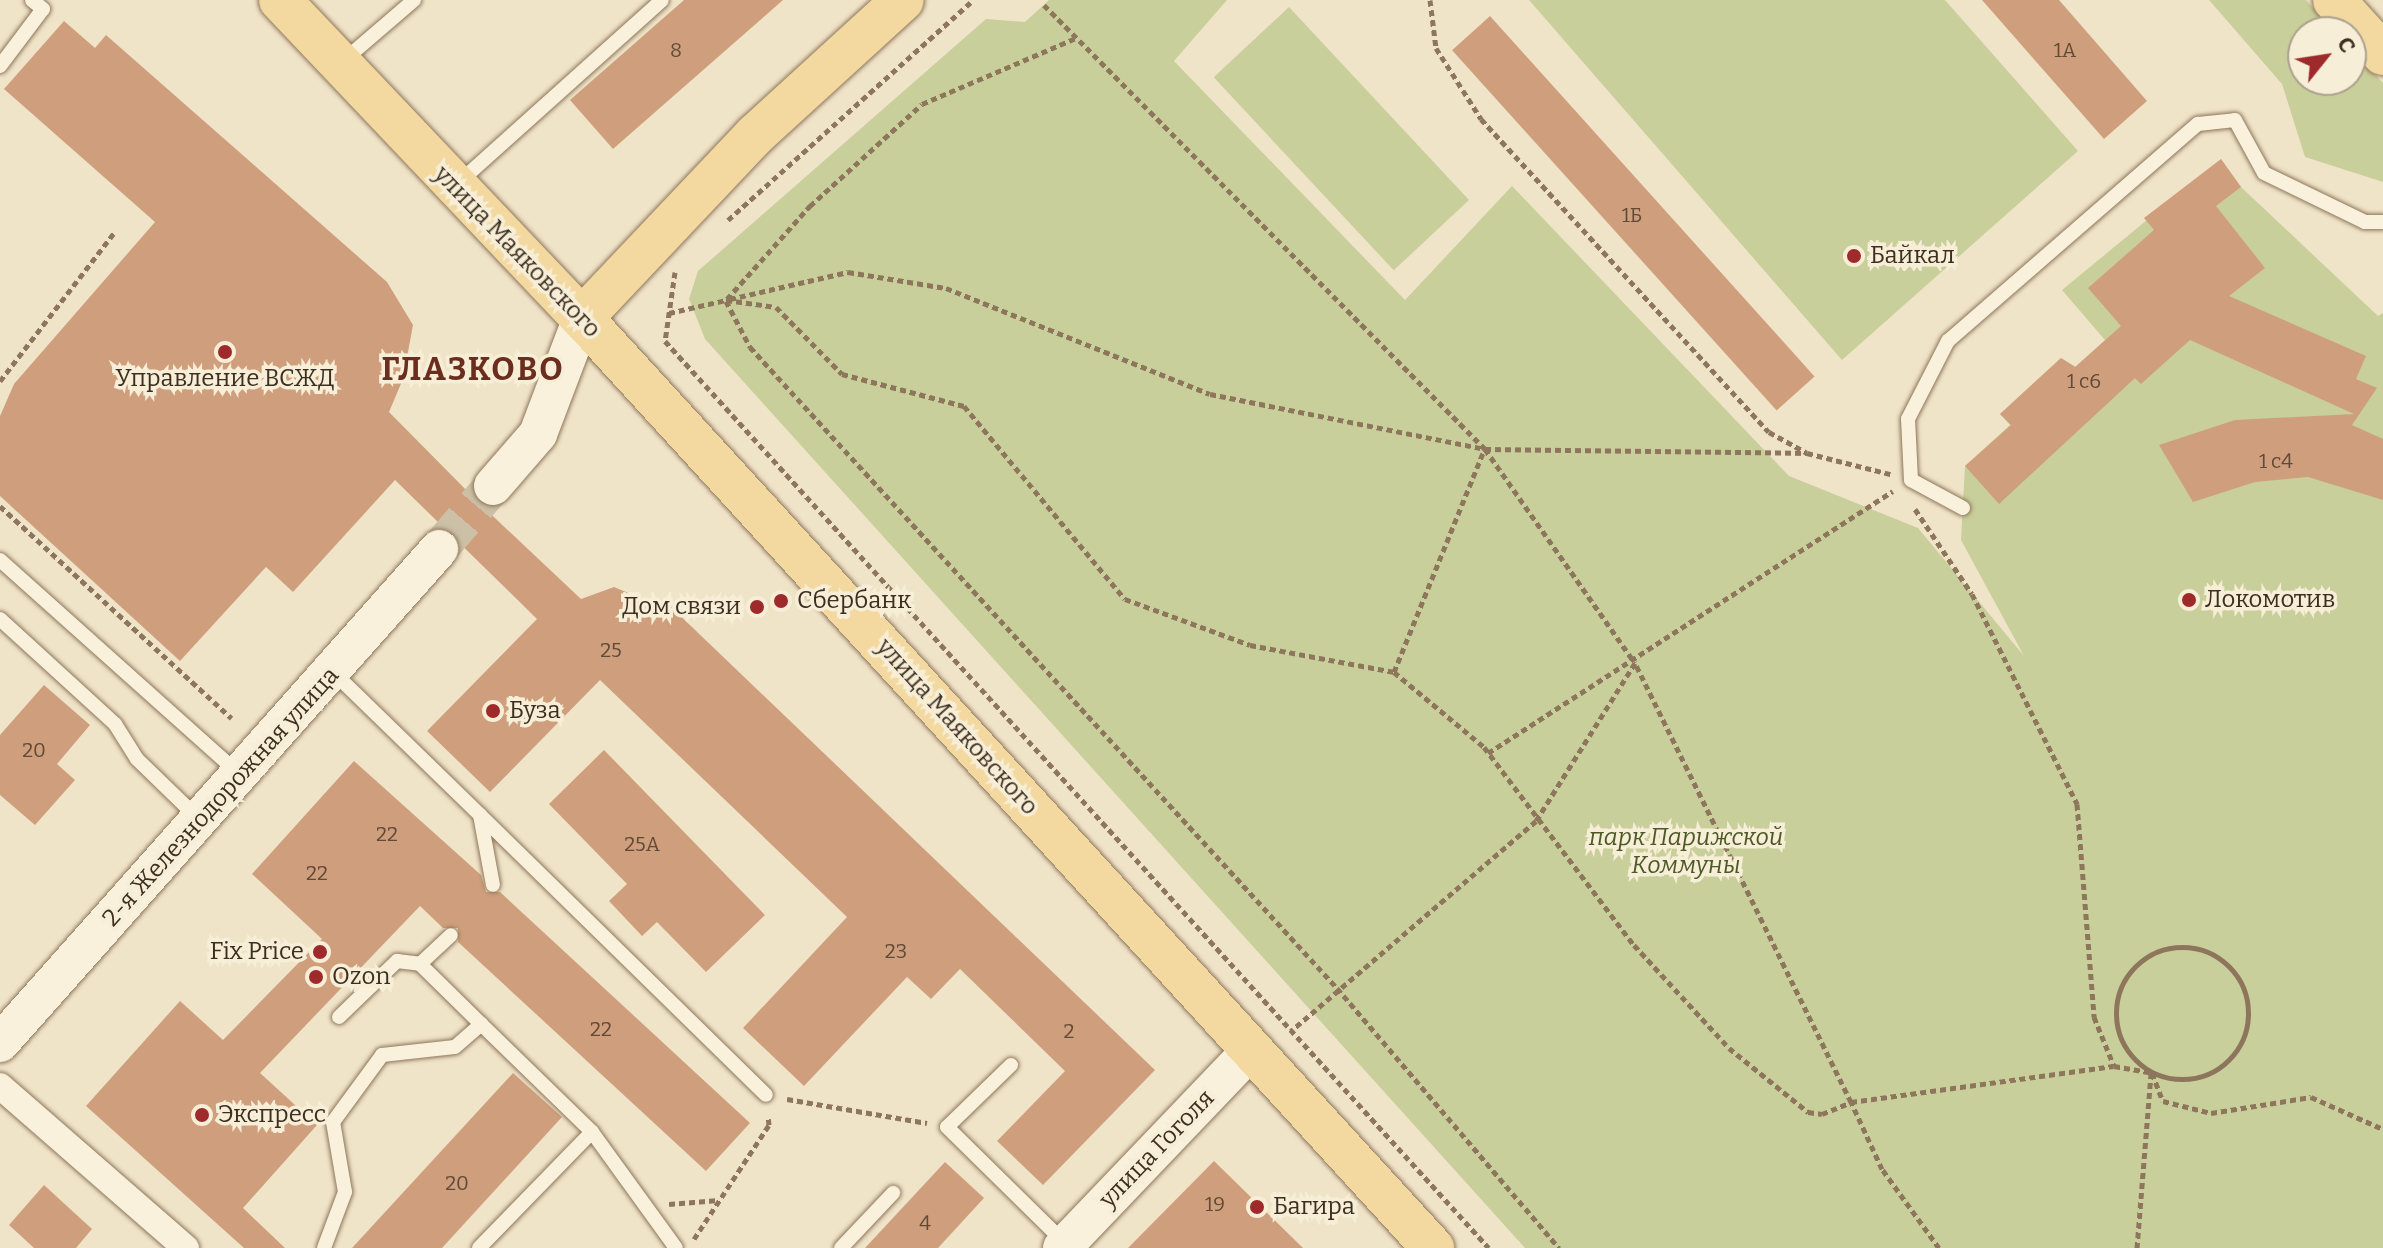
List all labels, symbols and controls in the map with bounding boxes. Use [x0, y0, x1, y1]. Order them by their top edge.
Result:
north arrow [2287, 16, 2367, 96]
text: С [2331, 32, 2362, 58]
house number: 8 [670, 38, 682, 62]
house number: 1А [2054, 38, 2076, 62]
street label: улица Маяковского [428, 160, 606, 344]
house number: 1Б [1622, 203, 1642, 227]
place label: Байкал [1870, 242, 1955, 270]
marker: Байкал [1845, 247, 1863, 265]
marker: Управление ВСЖД [216, 343, 234, 361]
district label: ГЛАЗКОВО [381, 350, 565, 388]
place label: Управление ВСЖД [115, 365, 335, 393]
house number: 1 с6 [2067, 369, 2101, 393]
house number: 1 с4 [2259, 449, 2293, 473]
place label: Локомотив [2205, 586, 2335, 614]
place label: Сбербанк [797, 587, 911, 615]
marker: Локомотив [2180, 591, 2198, 609]
marker: Сбербанк [772, 592, 790, 610]
place label: Дом связи [622, 593, 741, 621]
marker: Дом связи [748, 598, 766, 616]
street label: улица Маяковского [870, 633, 1044, 821]
house number: 25 [600, 638, 622, 662]
street label: 2-я Железнодорожная улица [97, 661, 345, 933]
place label: Буза [509, 697, 561, 725]
marker: Буза [484, 702, 502, 720]
house number: 20 [22, 738, 46, 762]
house number: 22 [376, 822, 398, 846]
park label: парк Парижской Коммуны [1589, 824, 1783, 880]
house number: 25А [624, 832, 660, 856]
house number: 22 [306, 861, 328, 885]
place label: Fix Price [210, 938, 304, 966]
house number: 23 [885, 939, 907, 963]
marker: Fix Price [311, 943, 329, 961]
place label: Ozon [332, 963, 390, 991]
marker: Ozon [307, 968, 325, 986]
house number: 22 [590, 1017, 612, 1041]
house number: 2 [1064, 1019, 1074, 1043]
street label: улица Гоголя [1094, 1084, 1220, 1214]
place label: Экспресс [218, 1101, 326, 1129]
marker: Экспресс [193, 1106, 211, 1124]
house number: 20 [445, 1171, 469, 1195]
house number: 19 [1205, 1192, 1225, 1216]
place label: Багира [1273, 1193, 1355, 1221]
marker: Багира [1248, 1198, 1266, 1216]
house number: 4 [919, 1211, 931, 1235]

